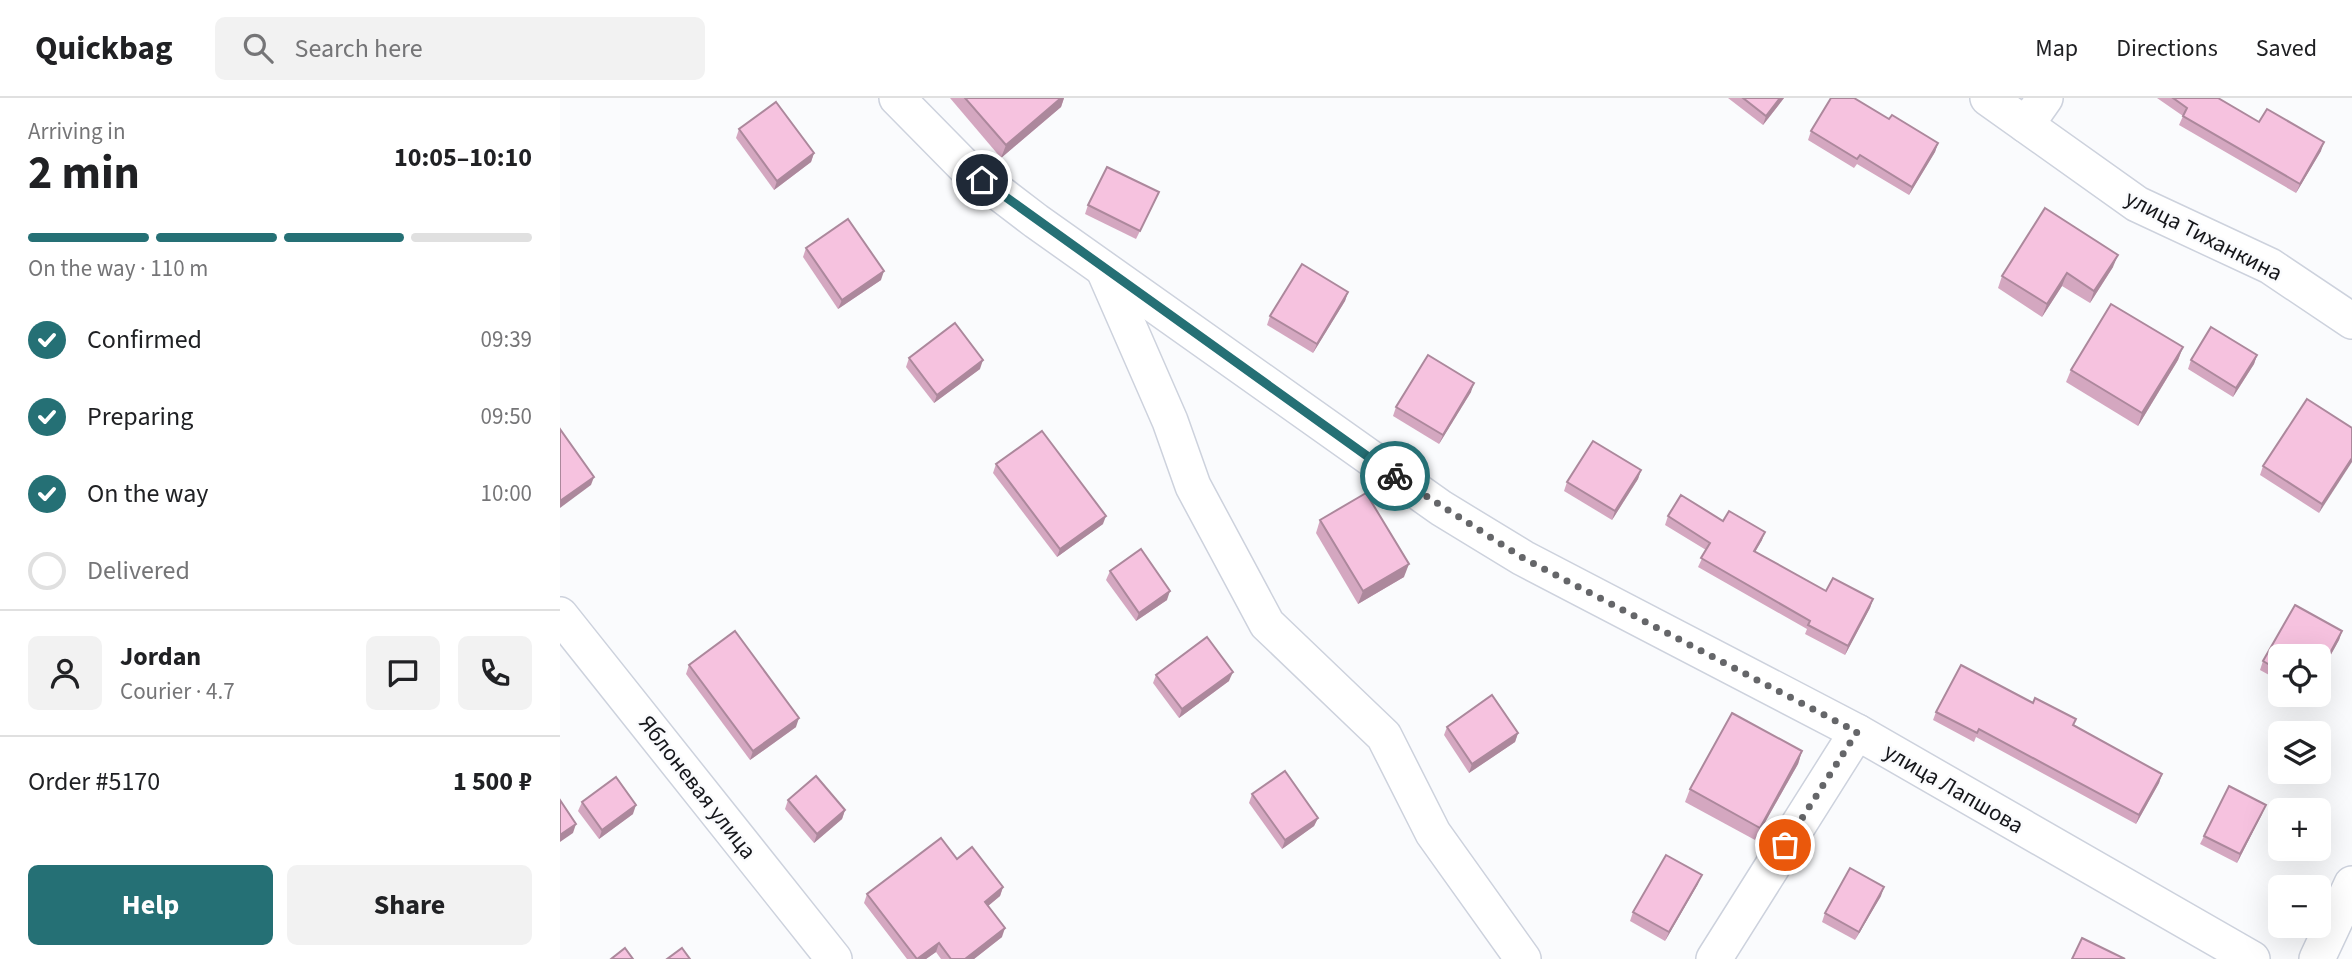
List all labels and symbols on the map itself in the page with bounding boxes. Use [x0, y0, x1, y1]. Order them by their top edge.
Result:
pin [952, 150, 1012, 210]
street label: улица Тиханкина [2119, 182, 2288, 289]
courier [1360, 441, 1430, 511]
street label: Яблоневая улица [631, 708, 764, 866]
street label: улица Лапшова [1878, 735, 2030, 842]
pin [1755, 815, 1815, 875]

